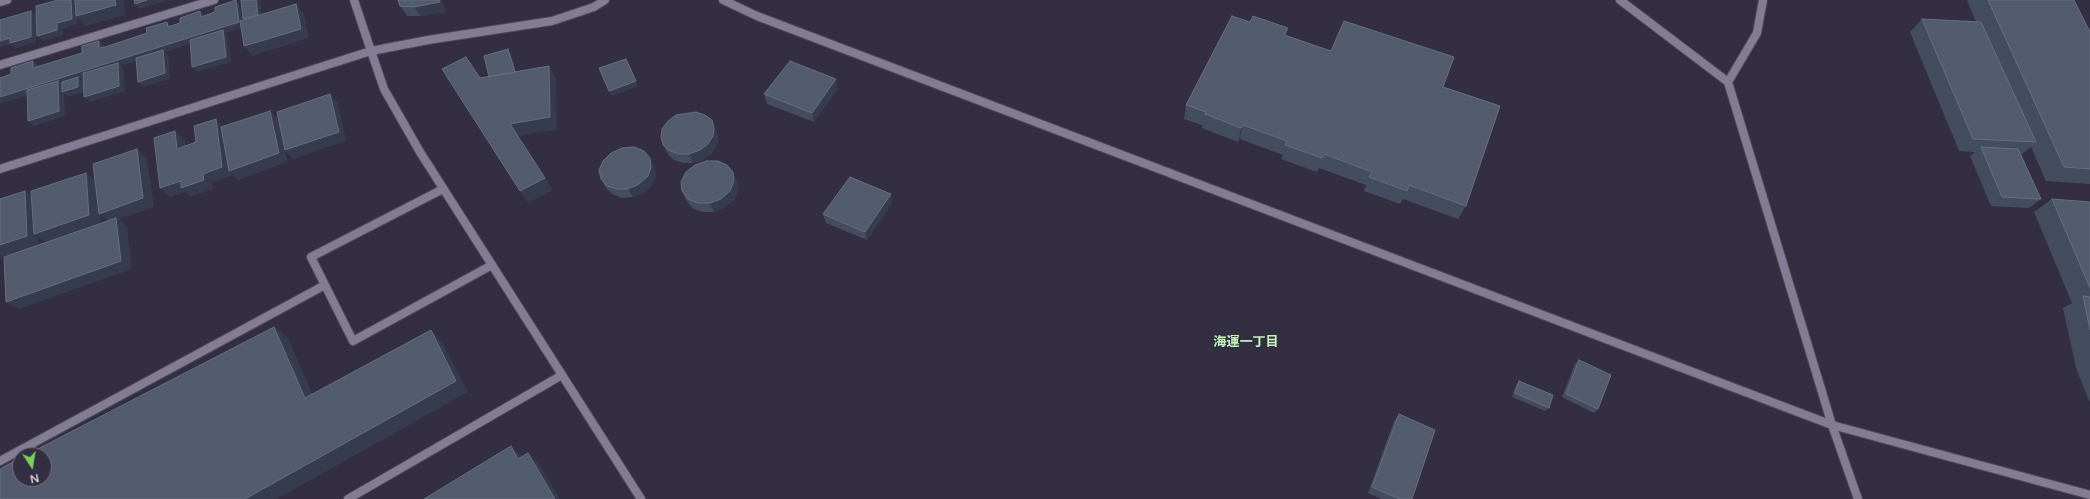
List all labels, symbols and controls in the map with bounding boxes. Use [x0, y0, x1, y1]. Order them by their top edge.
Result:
district label: 海運一丁目 [1214, 335, 1278, 351]
north arrow [12, 447, 52, 487]
text: N [29, 471, 40, 486]

